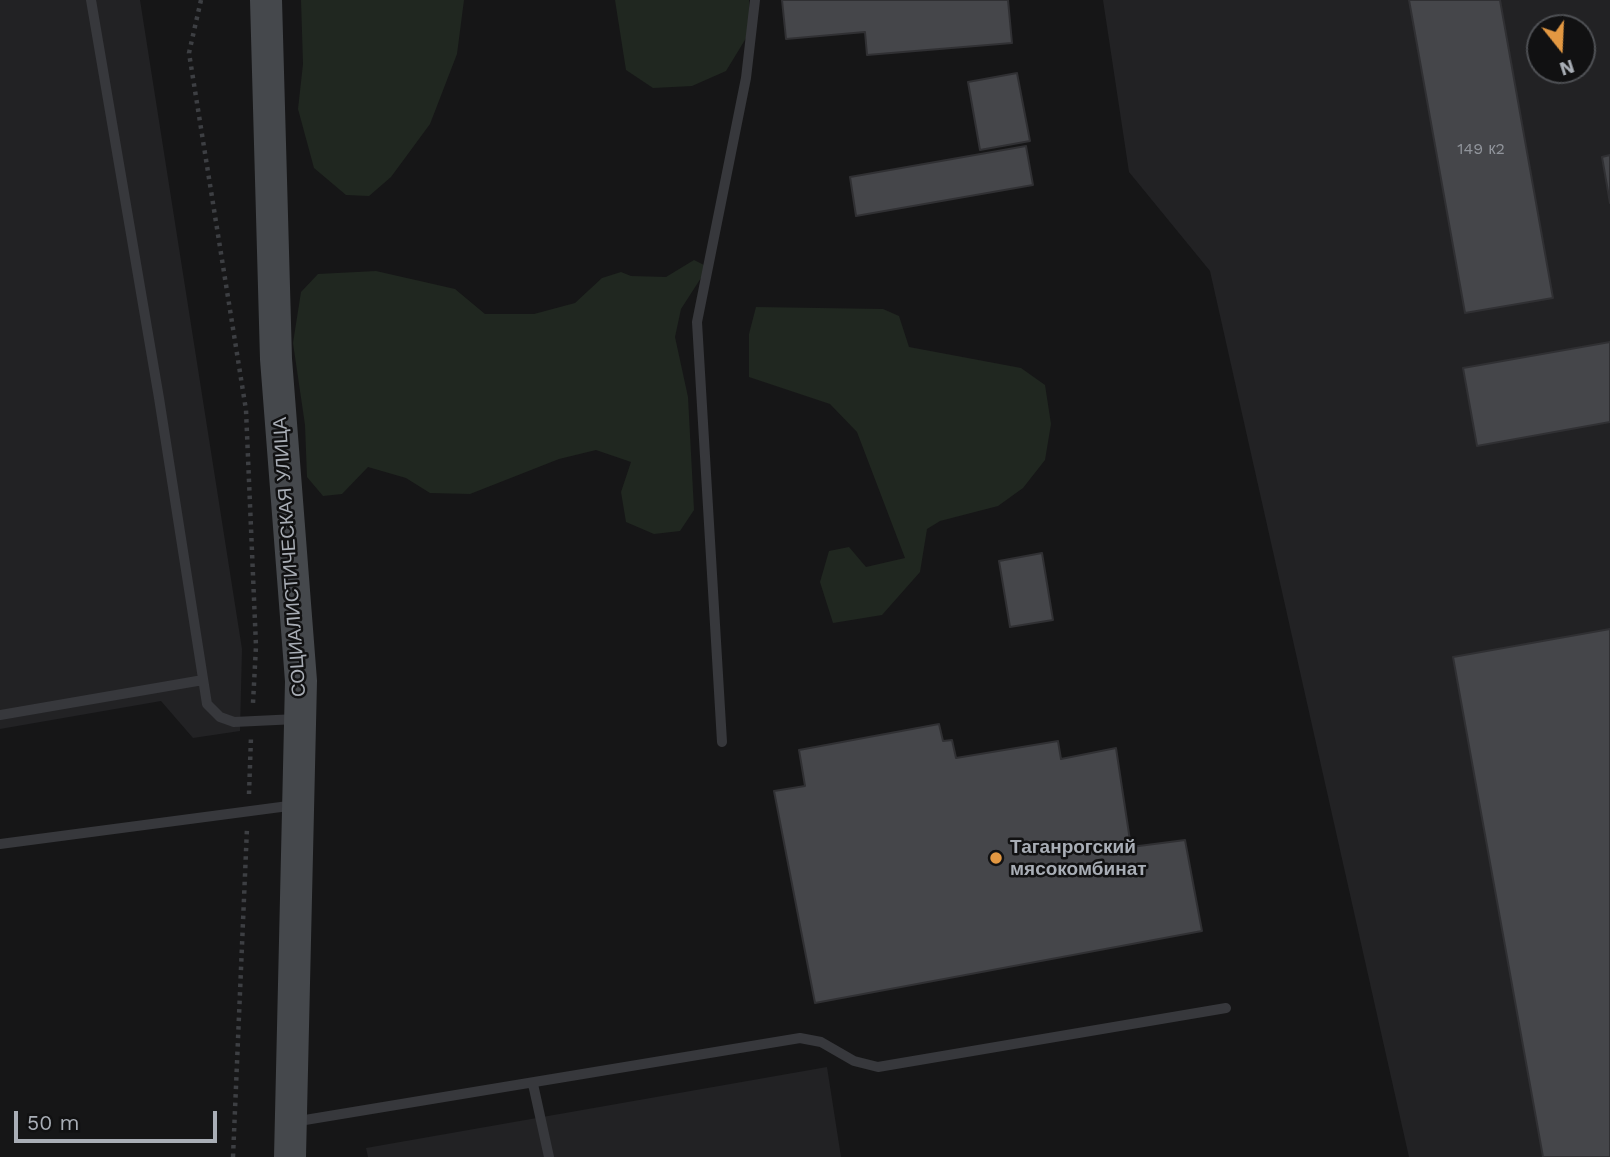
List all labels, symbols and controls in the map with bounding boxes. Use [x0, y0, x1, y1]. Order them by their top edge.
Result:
north arrow [1526, 14, 1596, 84]
text: N [1557, 54, 1577, 81]
house number: 149 к2 [1457, 139, 1505, 159]
street label: СОЦИАЛИСТИЧЕСКАЯ УЛИЦА [269, 416, 311, 698]
place label: Таганрогский мясокомбинат [1010, 836, 1146, 880]
marker: Таганрогский мясокомбинат [988, 850, 1004, 866]
scale bar [18, 1098, 220, 1142]
text: 50 m [27, 1110, 79, 1135]

